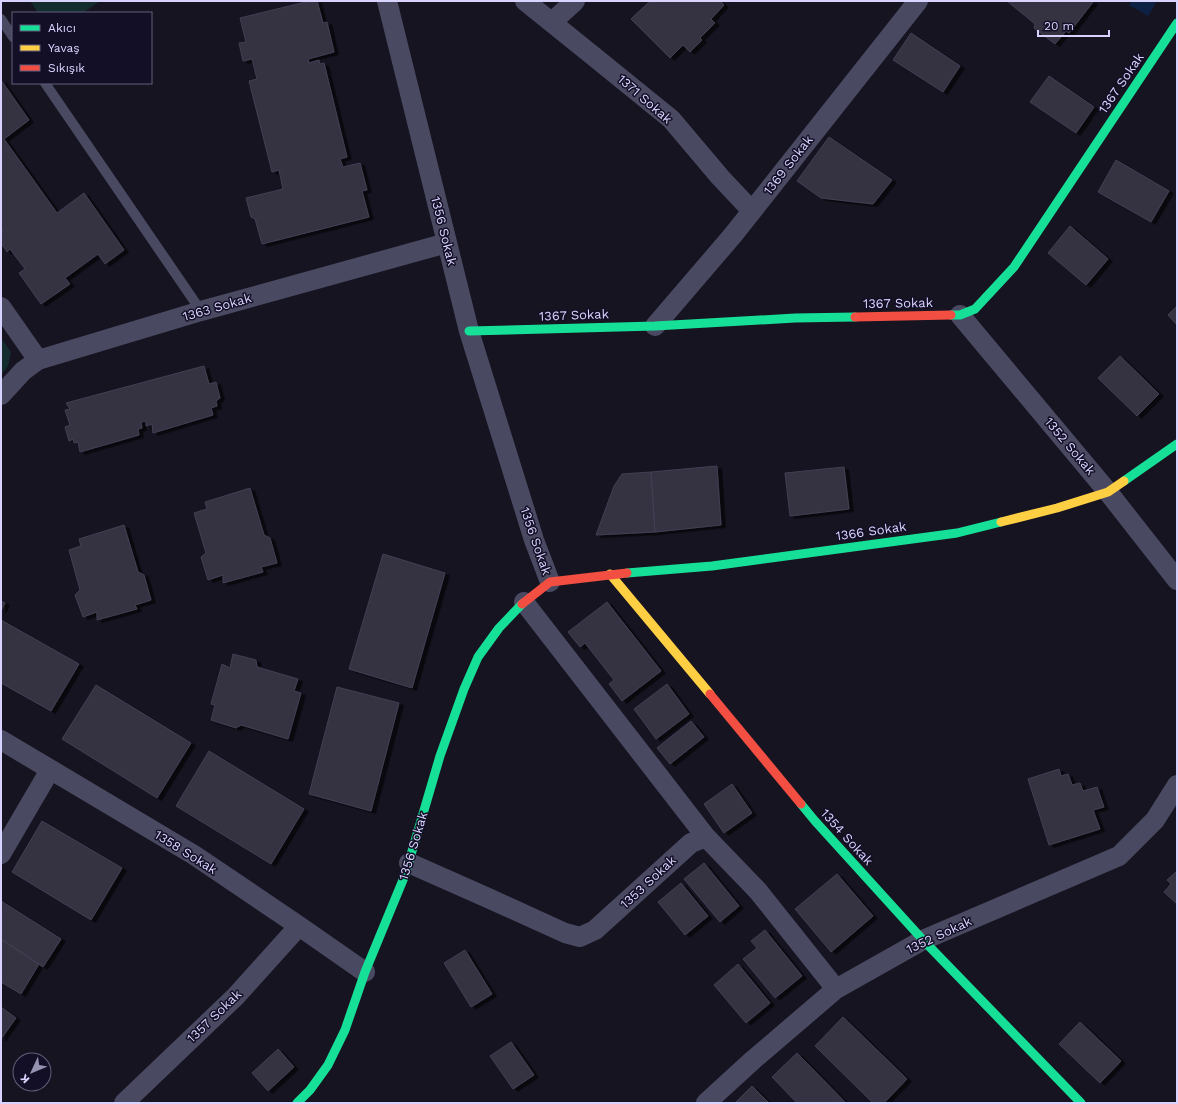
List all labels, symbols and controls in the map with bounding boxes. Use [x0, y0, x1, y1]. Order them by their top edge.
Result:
legend [12, 12, 152, 84]
scale bar [1038, 12, 1109, 38]
text: 20 m [1044, 19, 1074, 33]
text: Akıcı [48, 21, 76, 35]
text: Yavaş [48, 41, 80, 55]
street label: 1367 Sokak [1095, 49, 1147, 116]
text: Sıkışık [48, 61, 85, 75]
street label: 1371 Sokak [615, 71, 676, 127]
street label: 1369 Sokak [760, 132, 816, 198]
street label: 1356 Sokak [428, 195, 460, 268]
street label: 1363 Sokak [181, 290, 254, 324]
street label: 1367 Sokak [863, 295, 934, 311]
street label: 1367 Sokak [539, 306, 610, 324]
street label: 1352 Sokak [1042, 414, 1099, 478]
street label: 1356 Sokak [517, 505, 555, 577]
street label: 1366 Sokak [835, 519, 908, 543]
street label: 1354 Sokak [818, 806, 877, 869]
street label: 1356 Sokak [395, 809, 431, 882]
street label: 1358 Sokak [152, 827, 221, 877]
street label: 1353 Sokak [617, 852, 679, 911]
street label: 1352 Sokak [904, 913, 975, 957]
street label: 1357 Sokak [184, 986, 245, 1046]
north arrow [12, 1052, 52, 1092]
text: K [18, 1071, 32, 1086]

